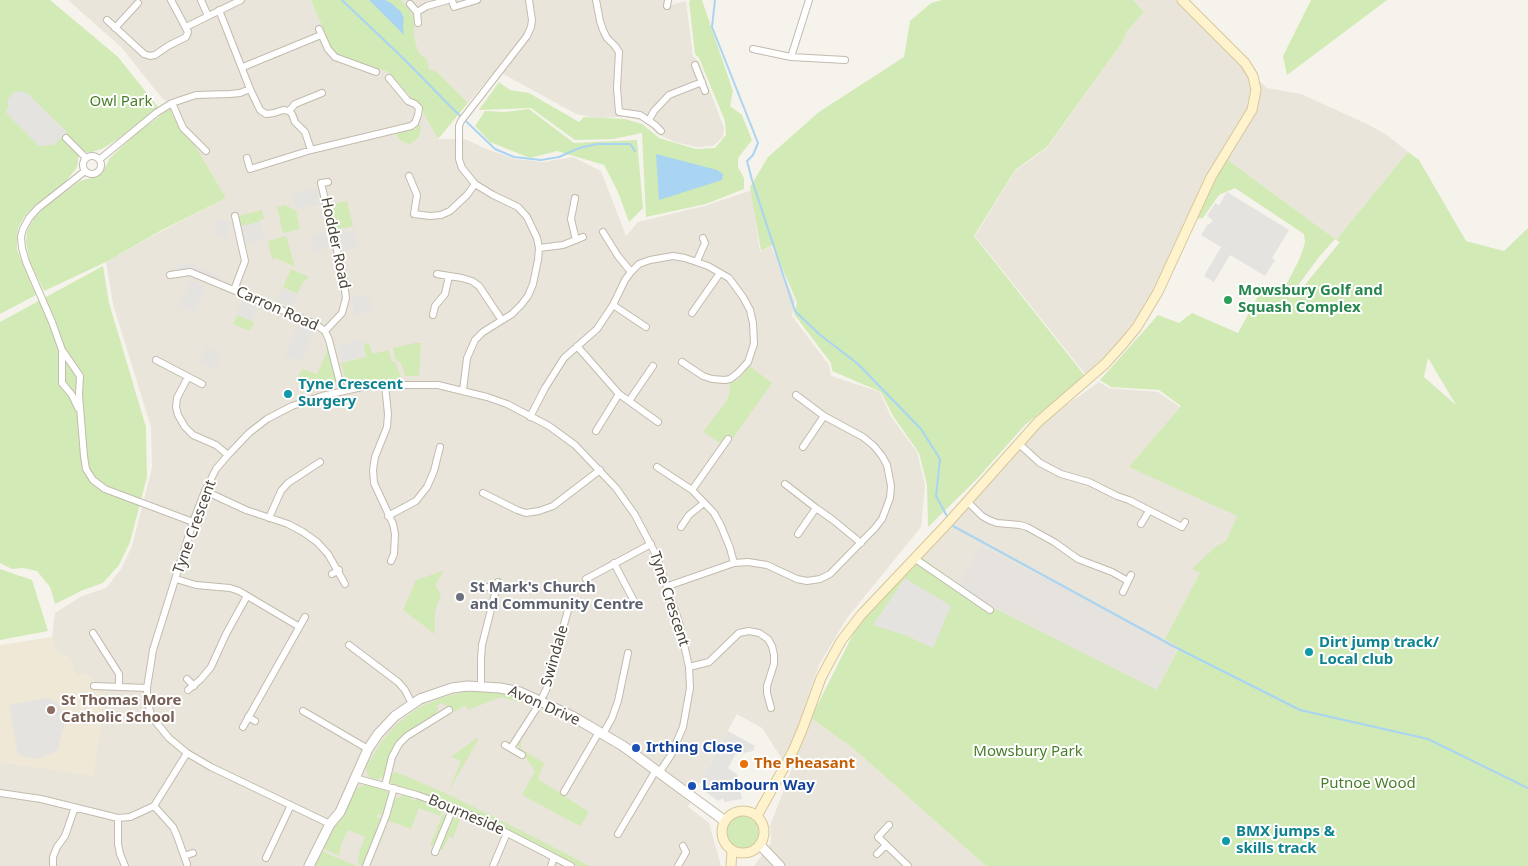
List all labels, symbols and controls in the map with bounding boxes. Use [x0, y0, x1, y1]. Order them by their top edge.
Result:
park label: Owl Park [90, 93, 152, 111]
street label: Hodder Road [317, 196, 353, 290]
place label: Mowsbury Golf and Squash Complex [1238, 282, 1383, 317]
street label: Carron Road [233, 283, 321, 335]
marker: Mowsbury Golf and Squash Complex [1222, 294, 1234, 306]
place label: Tyne Crescent Surgery [298, 376, 403, 411]
marker: Tyne Crescent Surgery [282, 388, 294, 400]
street label: Tyne Crescent [170, 478, 220, 576]
street label: Tyne Crescent [645, 549, 693, 649]
place label: St Mark's Church and Community Centre [470, 579, 644, 614]
marker: St Mark's Church and Community Centre [454, 591, 466, 603]
street label: Swindale [538, 623, 572, 689]
place label: Dirt jump track/ Local club [1319, 634, 1439, 669]
marker: Dirt jump track/ Local club [1303, 646, 1315, 658]
street label: Avon Drive [505, 682, 583, 730]
place label: St Thomas More Catholic School [61, 692, 181, 727]
marker: St Thomas More Catholic School [45, 704, 57, 716]
place label: Irthing Close [646, 739, 742, 757]
marker: Irthing Close [630, 742, 642, 754]
park label: Mowsbury Park [973, 743, 1083, 761]
place label: The Pheasant [754, 755, 855, 773]
marker: The Pheasant [738, 758, 750, 770]
park label: Putnoe Wood [1320, 775, 1416, 793]
place label: Lambourn Way [702, 777, 815, 795]
marker: Lambourn Way [686, 780, 698, 792]
street label: Bourneside [425, 791, 507, 839]
place label: BMX jumps & skills track [1236, 823, 1335, 858]
marker: BMX jumps & skills track [1220, 835, 1232, 847]

